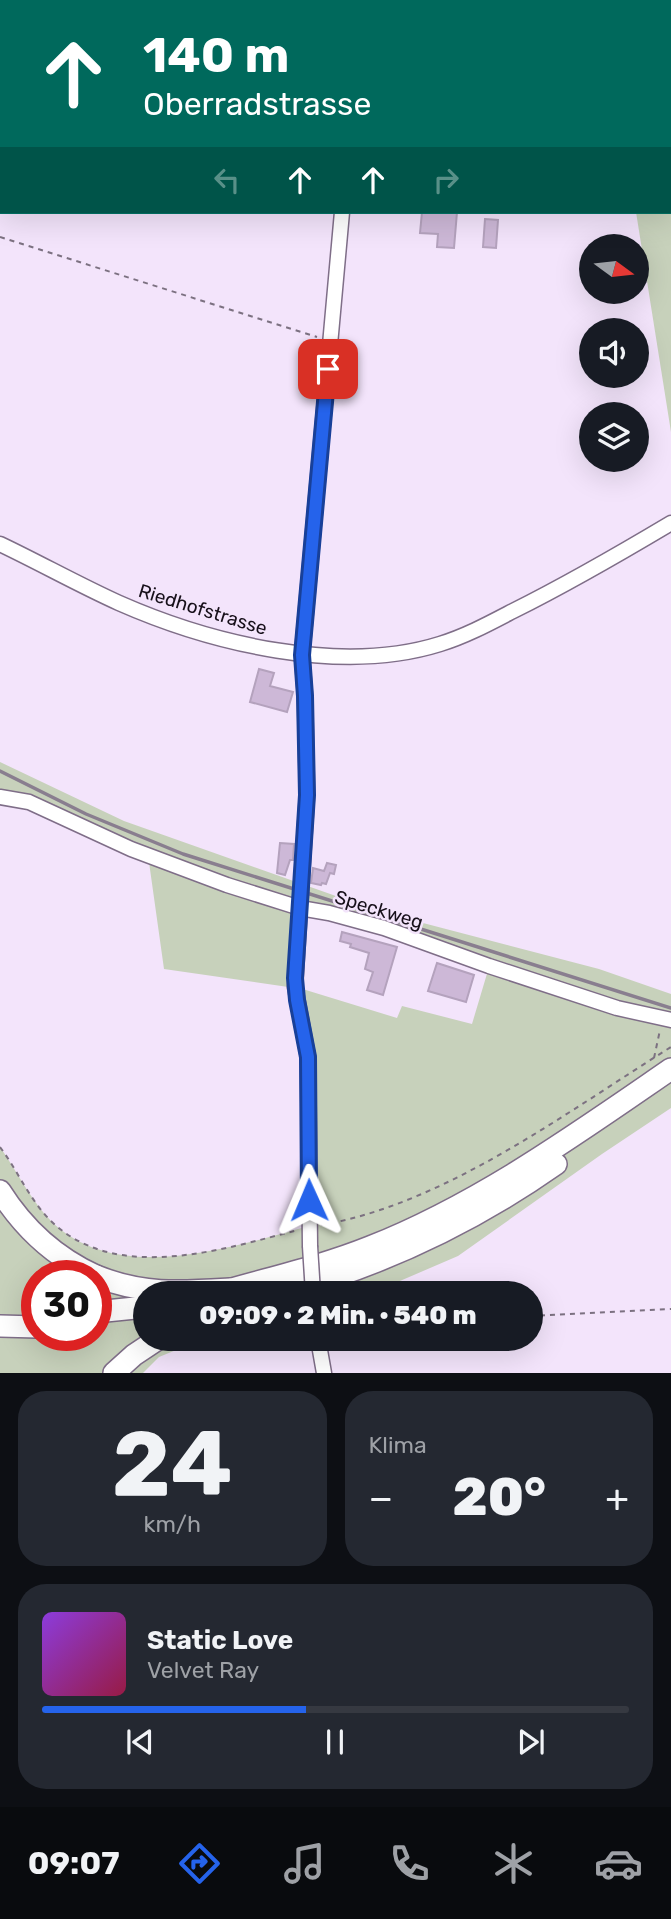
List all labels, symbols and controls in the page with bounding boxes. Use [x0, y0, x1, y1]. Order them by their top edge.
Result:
text: 140 m [143, 26, 289, 84]
icon: ahead [28, 28, 119, 119]
text: Oberradstrasse [143, 85, 371, 123]
icon: left [208, 161, 246, 199]
icon: ahead [281, 161, 319, 199]
icon: ahead [354, 161, 392, 199]
icon: right [427, 161, 465, 199]
north arrow [579, 234, 649, 304]
map controls [579, 234, 649, 472]
button: sound [579, 318, 649, 388]
pin [298, 339, 358, 399]
icon: arrive [309, 350, 347, 388]
button: layers [579, 402, 649, 472]
street label: Riedhofstrasse [136, 579, 270, 640]
street label: Speckweg [332, 885, 426, 934]
position arrow [272, 1163, 346, 1237]
speed limit sign: 30 [21, 1260, 112, 1351]
text: 09:09 · 2 Min. · 540 m [199, 1300, 477, 1331]
text: 24 [112, 1410, 233, 1518]
text: Klima [369, 1431, 427, 1459]
text: 20° [453, 1466, 546, 1528]
text: − [369, 1475, 393, 1521]
text: + [605, 1475, 629, 1521]
text: km/h [144, 1510, 201, 1538]
text: Static Love [147, 1625, 293, 1656]
text: Velvet Ray [147, 1656, 259, 1684]
icon: previous [121, 1723, 159, 1761]
icon: pause [316, 1723, 354, 1761]
icon: next [512, 1723, 550, 1761]
icon: directions [175, 1839, 224, 1888]
icon: music [280, 1839, 329, 1888]
icon: phone [385, 1839, 434, 1888]
icon: climate [489, 1839, 538, 1888]
icon: car [594, 1839, 643, 1888]
text: 09:07 [28, 1844, 120, 1882]

